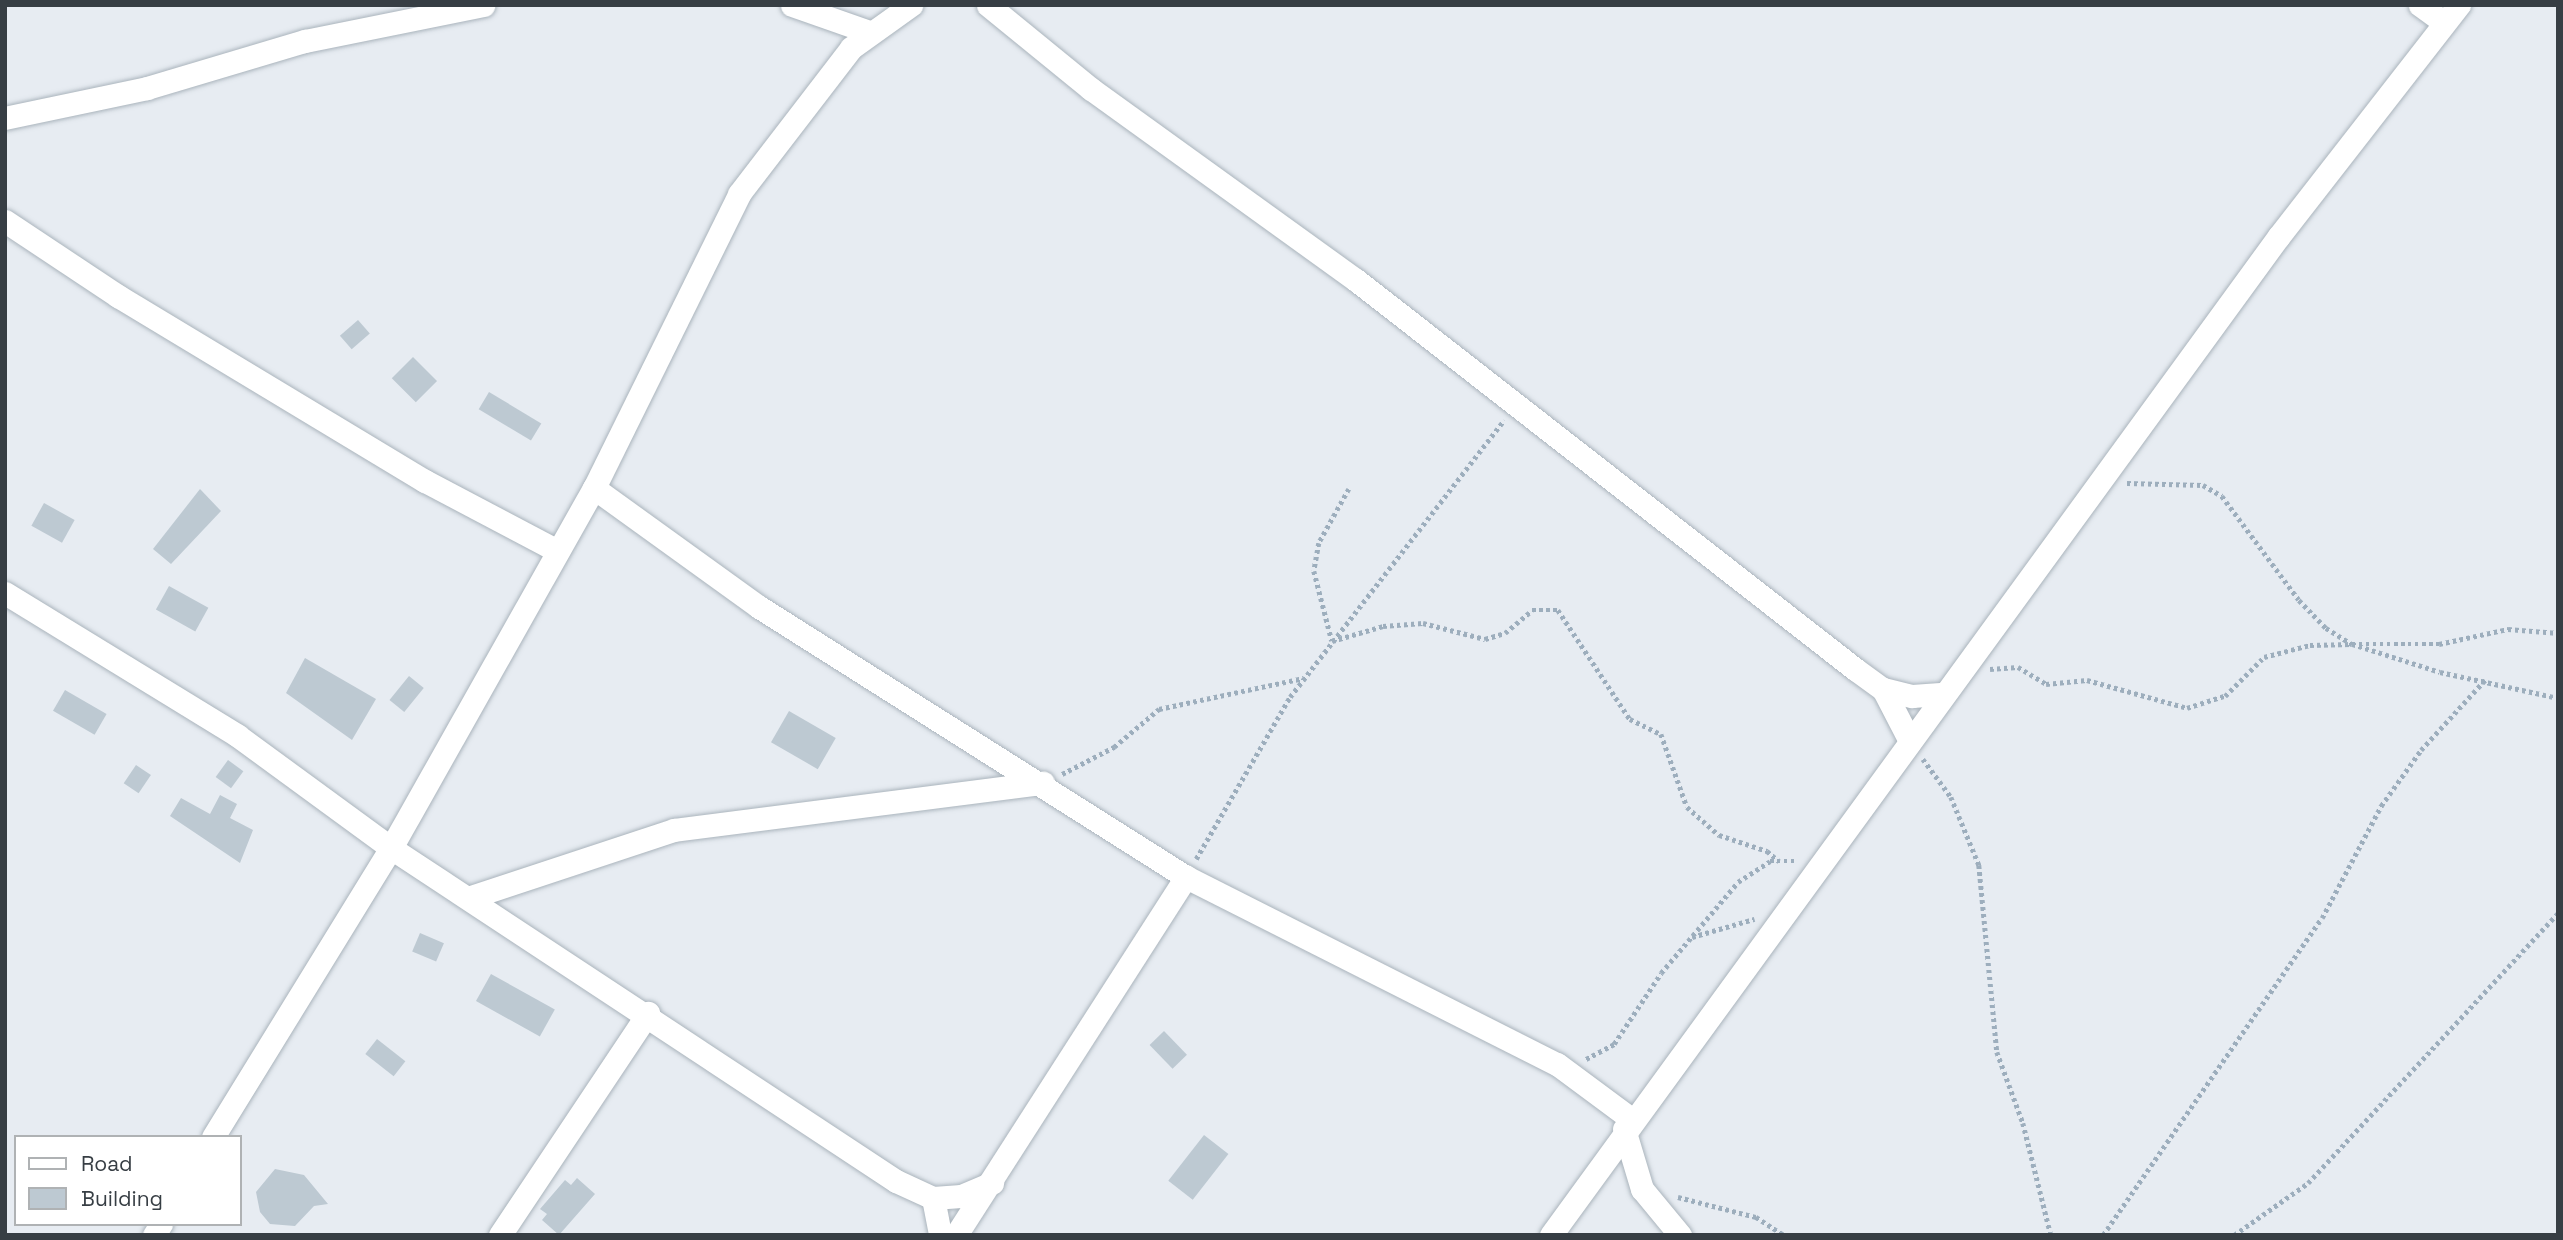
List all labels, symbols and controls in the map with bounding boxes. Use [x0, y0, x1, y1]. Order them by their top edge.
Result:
legend [14, 1135, 242, 1226]
text: Road [81, 1150, 133, 1177]
text: Building [81, 1185, 163, 1212]

